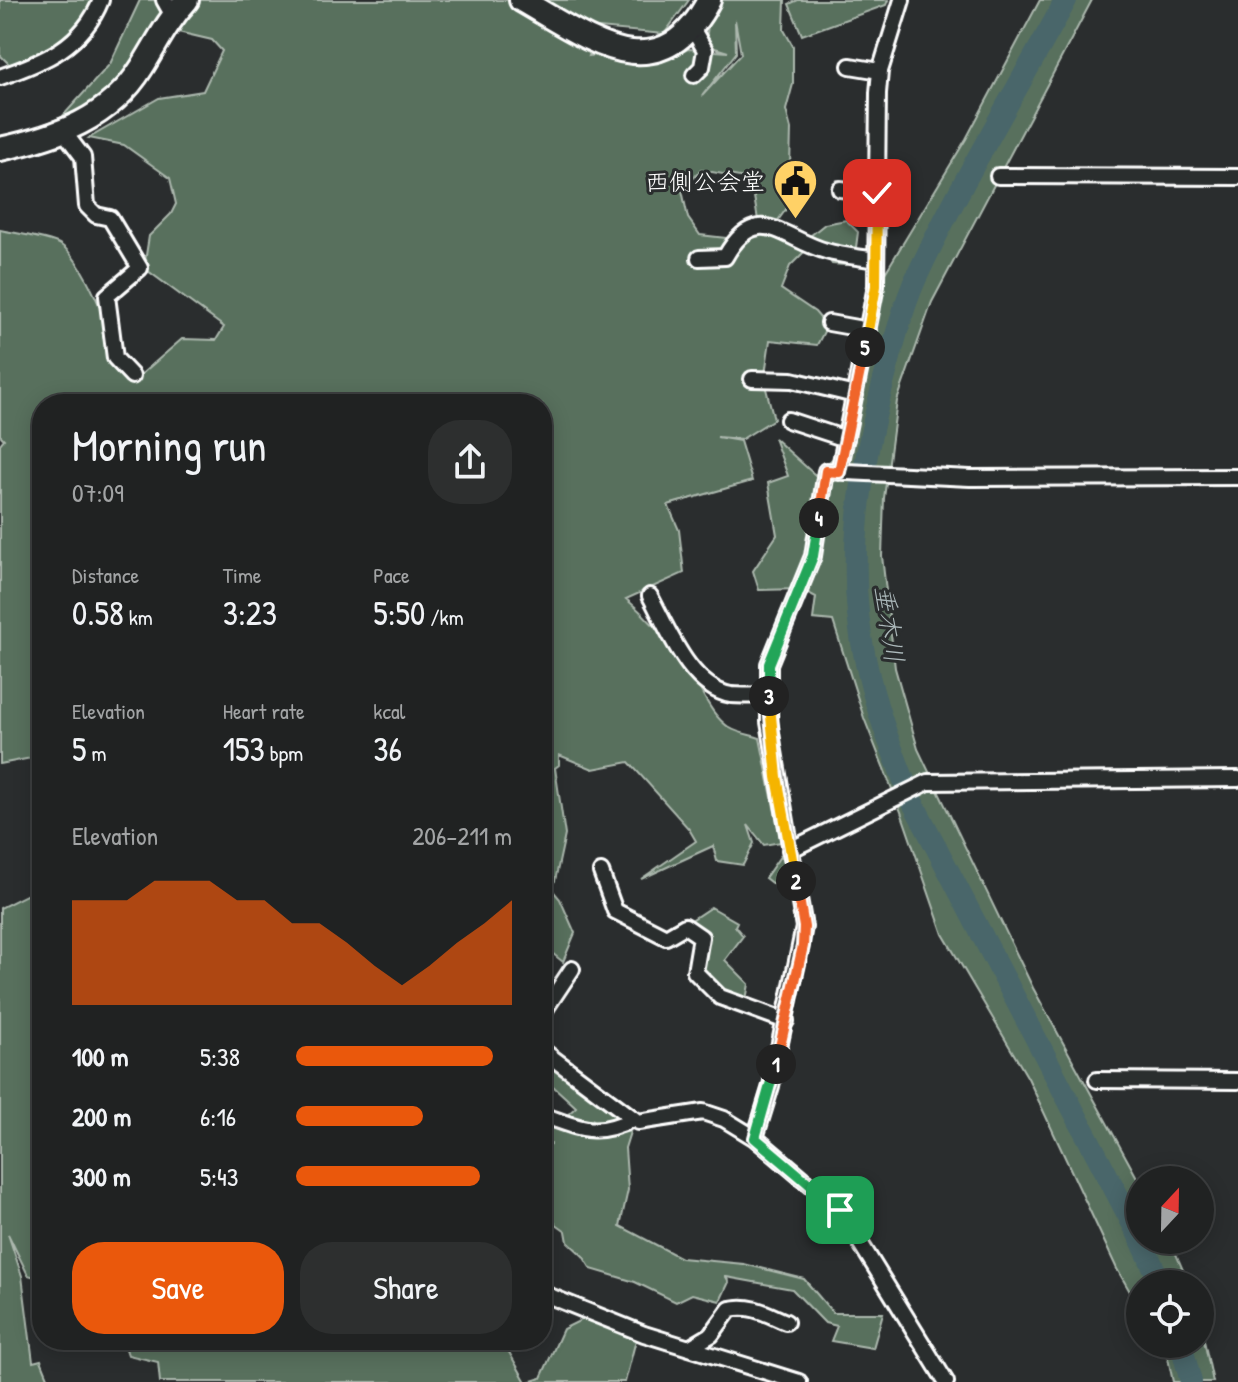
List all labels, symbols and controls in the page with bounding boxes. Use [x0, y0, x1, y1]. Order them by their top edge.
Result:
public building icon: 西側公会堂 [772, 157, 820, 220]
pin [843, 159, 911, 227]
place label: 西側公会堂 [645, 165, 765, 197]
icon: check [855, 171, 899, 215]
pin: 5 [845, 327, 885, 367]
text: 5 [860, 332, 870, 362]
text: Morning run [72, 415, 267, 475]
button: share [428, 420, 512, 504]
text: 07:09 [72, 475, 124, 510]
pin: 4 [799, 498, 839, 538]
text: 4 [815, 503, 823, 533]
text: Distance [72, 560, 139, 590]
text: Time [223, 560, 262, 590]
text: Pace [373, 560, 410, 590]
water label: 垂木川 [867, 583, 913, 665]
text: 0.58 [72, 590, 124, 636]
text: 3:23 [223, 590, 277, 636]
text: 5:50 [373, 590, 425, 636]
text: km [124, 602, 153, 632]
text: /km [425, 602, 464, 632]
pin: 3 [749, 676, 789, 716]
text: 3 [764, 681, 774, 711]
text: Elevation [72, 696, 145, 726]
text: Heart rate [223, 696, 305, 726]
text: kcal [373, 696, 405, 726]
text: 5 [72, 726, 86, 772]
text: 153 [223, 726, 265, 772]
text: 36 [373, 726, 402, 772]
text: m [86, 738, 106, 768]
text: bpm [265, 738, 303, 768]
text: Elevation [72, 818, 158, 853]
text: 206–211 m [412, 818, 512, 853]
pin: 2 [776, 861, 816, 901]
text: 2 [791, 866, 801, 896]
text: 100 m [72, 1039, 128, 1074]
text: 5:38 [200, 1039, 240, 1074]
pin: 1 [756, 1044, 796, 1084]
text: 1 [772, 1049, 780, 1079]
text: 200 m [72, 1099, 131, 1134]
text: 6:16 [200, 1099, 236, 1134]
text: 300 m [72, 1159, 131, 1194]
text: 5:43 [200, 1159, 238, 1194]
north arrow [1126, 1166, 1214, 1254]
map controls [1126, 1166, 1214, 1358]
pin [806, 1176, 874, 1244]
icon: arrive [818, 1188, 862, 1232]
button: Save [72, 1242, 284, 1334]
button: Share [300, 1242, 512, 1334]
button: locate [1126, 1270, 1214, 1358]

